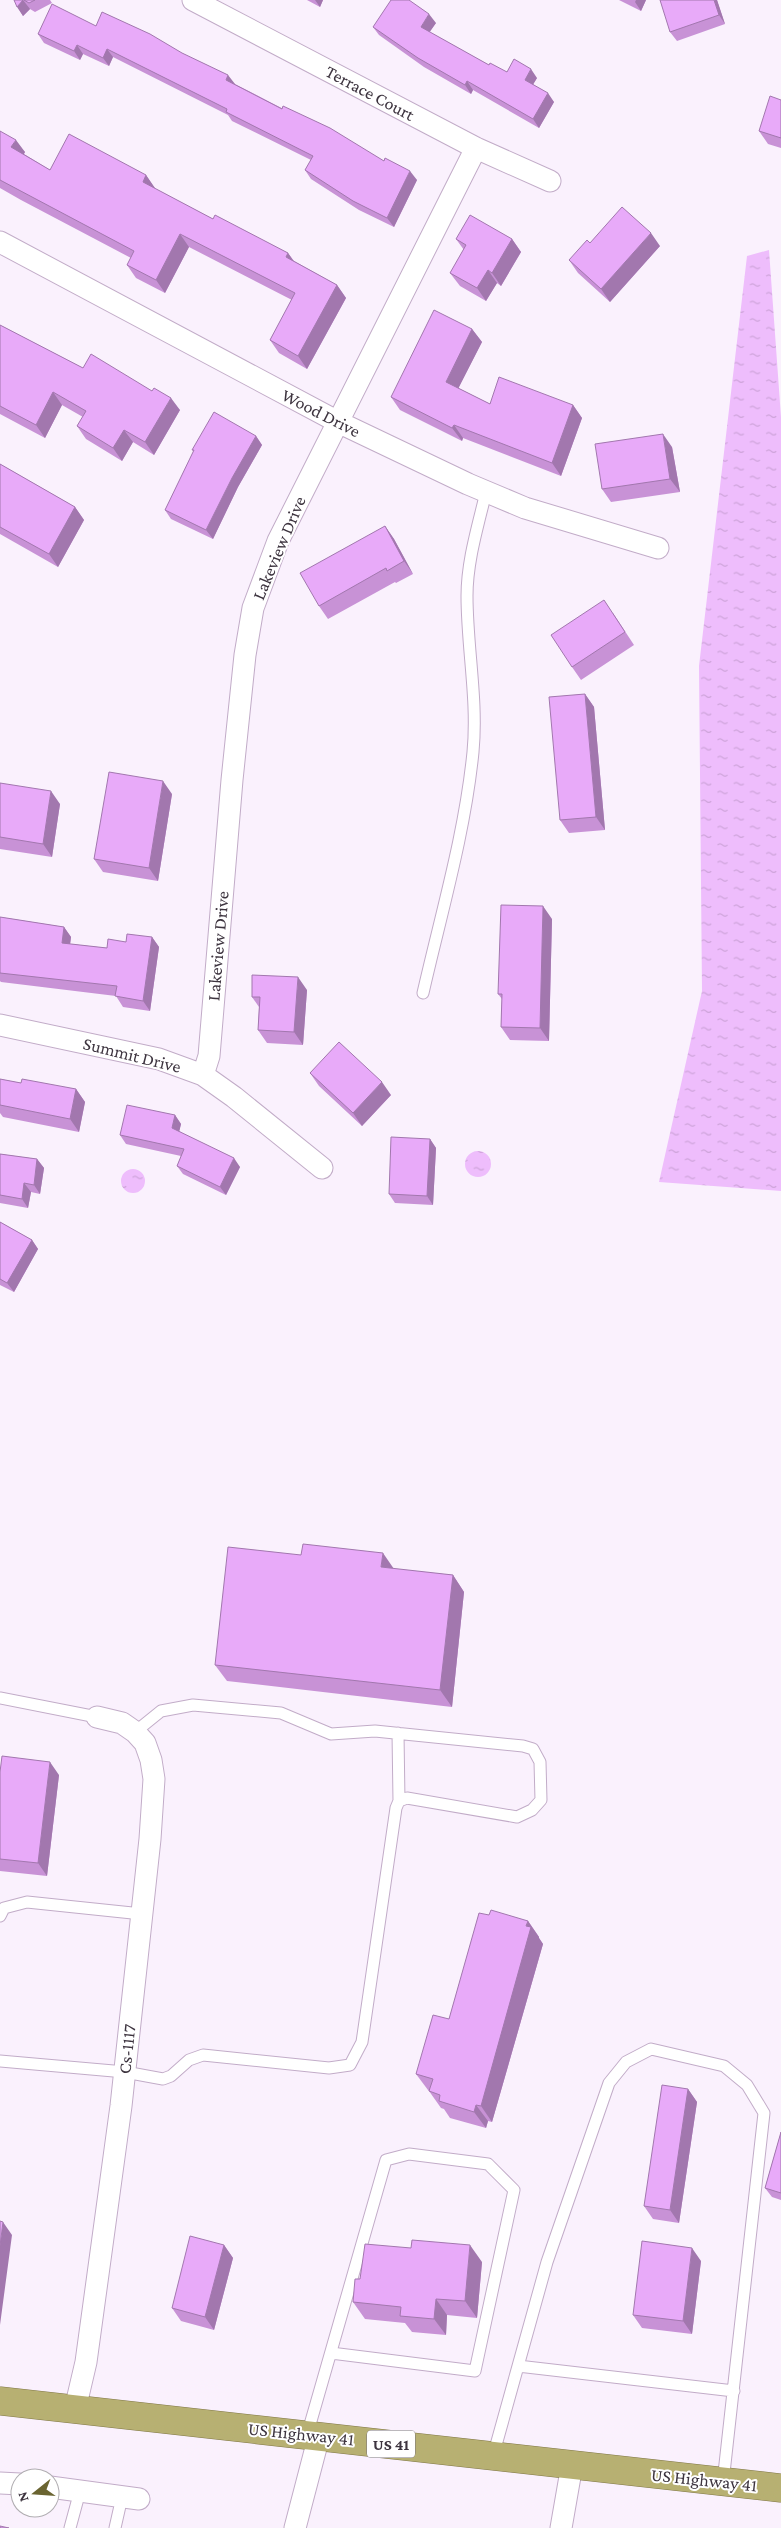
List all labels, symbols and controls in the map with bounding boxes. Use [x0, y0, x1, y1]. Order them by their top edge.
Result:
street label: Terrace Court [322, 61, 419, 125]
street label: Wood Drive [278, 385, 364, 441]
street label: Lakeview Drive [248, 493, 310, 603]
street label: Lakeview Drive [203, 890, 233, 1002]
street label: Summit Drive [81, 1033, 183, 1077]
street label: Cs-1117 [114, 2023, 140, 2075]
street label: US Highway 41 [247, 2418, 355, 2450]
road number: US 41 [367, 2430, 415, 2458]
street label: US Highway 41 [650, 2464, 758, 2496]
north arrow [10, 2468, 60, 2518]
text: N [13, 2489, 32, 2504]

